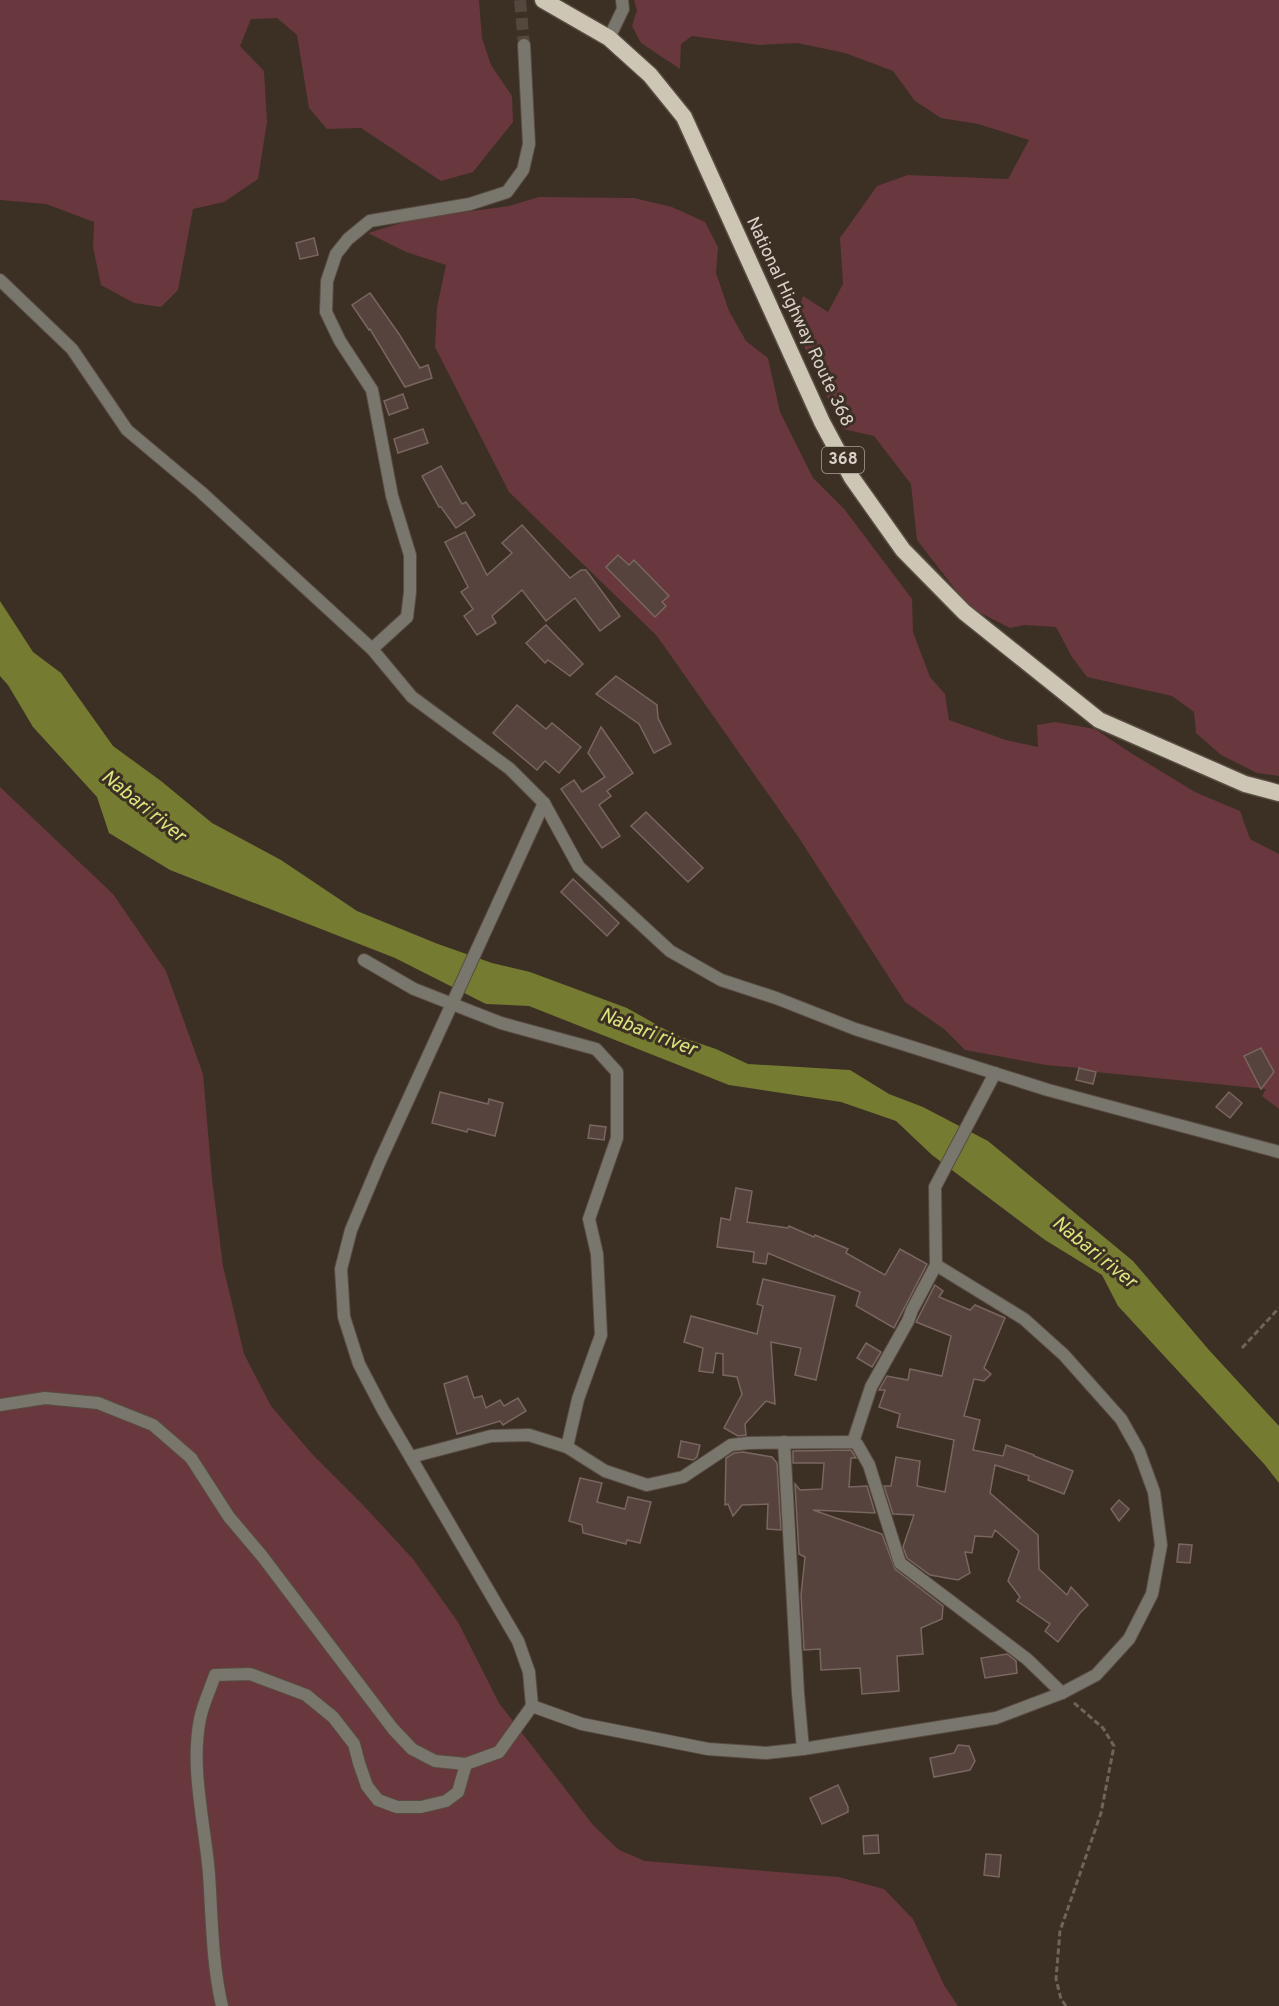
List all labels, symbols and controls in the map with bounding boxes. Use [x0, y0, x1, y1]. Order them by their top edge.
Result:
street label: National Highway Route 368 [740, 213, 858, 431]
road number: 368 [822, 447, 864, 473]
water label: Nabari river [95, 765, 192, 850]
water label: Nabari river [596, 1003, 701, 1064]
water label: Nabari river [1046, 1211, 1143, 1296]

